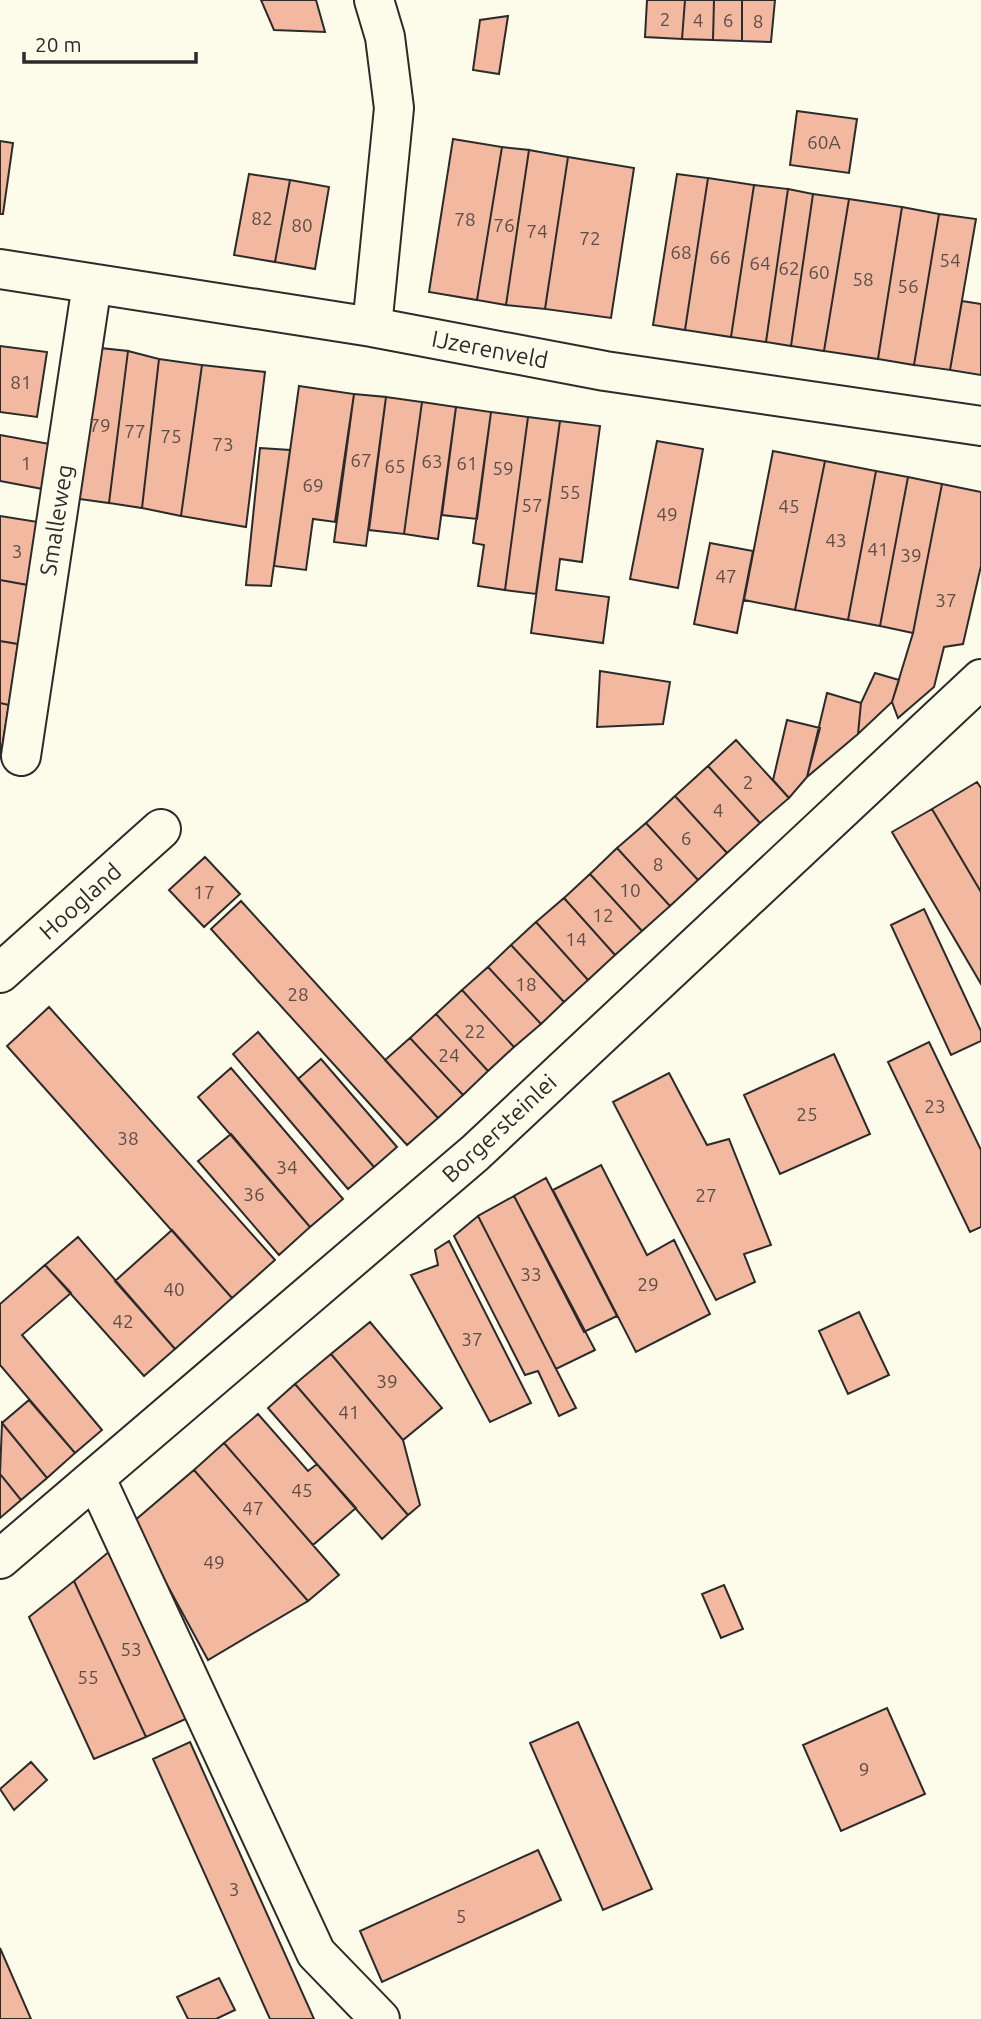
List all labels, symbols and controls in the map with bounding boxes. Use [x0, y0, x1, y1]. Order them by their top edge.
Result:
house number: 2 [660, 8, 670, 30]
house number: 4 [693, 9, 703, 31]
house number: 6 [723, 9, 733, 31]
house number: 8 [753, 10, 763, 32]
scale bar [24, 21, 196, 65]
text: 20 m [35, 32, 82, 56]
house number: 60A [807, 131, 842, 153]
house number: 82 [251, 207, 273, 229]
house number: 78 [454, 208, 476, 230]
house number: 80 [291, 214, 313, 236]
house number: 76 [493, 214, 515, 236]
house number: 74 [526, 220, 548, 242]
house number: 72 [579, 227, 601, 249]
house number: 68 [670, 241, 692, 263]
house number: 66 [709, 246, 731, 268]
house number: 54 [939, 249, 961, 271]
house number: 64 [749, 252, 771, 274]
house number: 62 [778, 257, 800, 279]
house number: 60 [808, 261, 830, 283]
house number: 58 [852, 268, 874, 290]
house number: 56 [897, 275, 919, 297]
street label: IJzerenveld [430, 325, 550, 373]
house number: 81 [10, 371, 32, 393]
house number: 79 [89, 414, 111, 436]
house number: 77 [124, 420, 146, 442]
house number: 75 [160, 425, 182, 447]
house number: 73 [212, 433, 234, 455]
house number: 67 [350, 449, 372, 471]
house number: 63 [421, 450, 443, 472]
house number: 1 [21, 452, 31, 474]
house number: 61 [456, 452, 478, 474]
house number: 65 [384, 455, 406, 477]
house number: 59 [492, 457, 514, 479]
street label: Smalleweg [35, 463, 77, 577]
house number: 69 [302, 474, 324, 496]
house number: 55 [559, 481, 581, 503]
house number: 57 [521, 494, 543, 516]
house number: 45 [778, 495, 800, 517]
house number: 49 [656, 503, 678, 525]
house number: 43 [825, 529, 847, 551]
house number: 41 [867, 538, 889, 560]
house number: 3 [12, 540, 22, 562]
house number: 39 [900, 544, 922, 566]
house number: 47 [715, 565, 737, 587]
house number: 37 [935, 589, 957, 611]
house number: 2 [743, 771, 753, 793]
house number: 4 [713, 799, 723, 821]
house number: 6 [681, 827, 691, 849]
house number: 8 [653, 853, 663, 875]
street label: Hoogland [34, 858, 126, 944]
house number: 10 [619, 879, 641, 901]
house number: 17 [193, 881, 215, 903]
house number: 12 [592, 904, 614, 926]
house number: 14 [565, 928, 587, 950]
house number: 18 [515, 973, 537, 995]
house number: 28 [287, 983, 309, 1005]
house number: 22 [464, 1020, 486, 1042]
house number: 24 [438, 1044, 460, 1066]
street label: Borgersteinlei [437, 1069, 561, 1187]
house number: 23 [924, 1095, 946, 1117]
house number: 25 [796, 1103, 818, 1125]
house number: 38 [117, 1127, 139, 1149]
house number: 34 [276, 1156, 298, 1178]
house number: 36 [243, 1183, 265, 1205]
house number: 27 [695, 1184, 717, 1206]
house number: 33 [520, 1263, 542, 1285]
house number: 29 [637, 1273, 659, 1295]
house number: 40 [163, 1278, 185, 1300]
house number: 42 [112, 1310, 134, 1332]
house number: 37 [461, 1328, 483, 1350]
house number: 39 [376, 1370, 398, 1392]
house number: 41 [338, 1401, 360, 1423]
house number: 45 [291, 1479, 313, 1501]
house number: 47 [242, 1497, 264, 1519]
house number: 49 [203, 1551, 225, 1573]
house number: 53 [120, 1638, 142, 1660]
house number: 55 [77, 1666, 99, 1688]
house number: 9 [859, 1758, 869, 1780]
house number: 3 [229, 1878, 239, 1900]
house number: 5 [456, 1905, 466, 1927]

